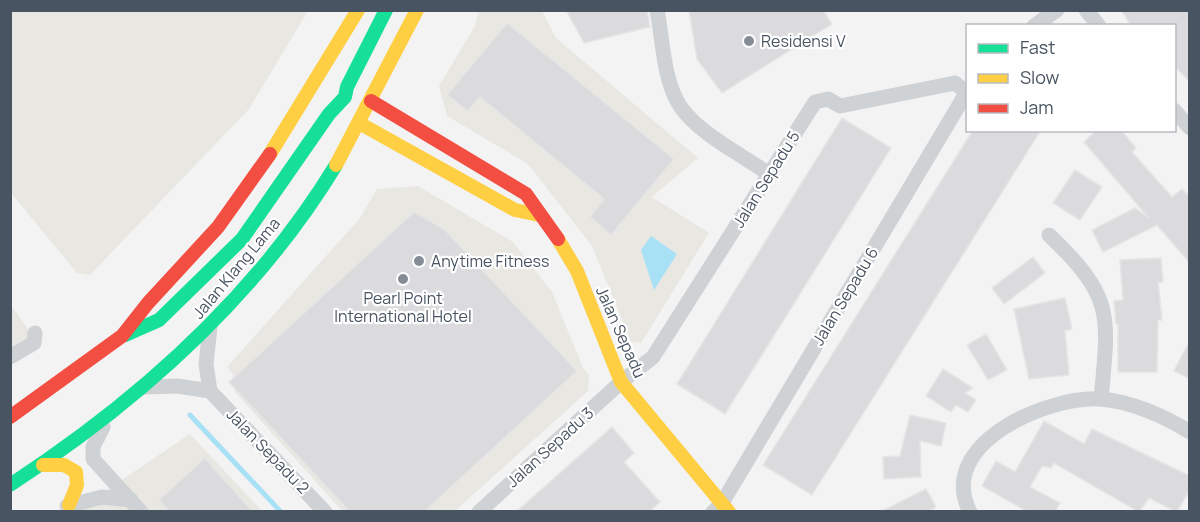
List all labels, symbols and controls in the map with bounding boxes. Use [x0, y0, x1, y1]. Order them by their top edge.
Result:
legend [966, 24, 1176, 132]
place label: Residensi V [761, 30, 846, 52]
marker: Residensi V [742, 34, 756, 48]
text: Fast [1020, 35, 1055, 59]
text: Slow [1020, 65, 1060, 89]
text: Jam [1020, 95, 1054, 119]
street label: Jalan Sepadu 5 [727, 126, 805, 232]
street label: Jalan Klang Lama [187, 213, 285, 323]
street label: Jalan Sepadu 6 [807, 243, 883, 349]
place label: Anytime Fitness [431, 250, 549, 272]
marker: Anytime Fitness [412, 254, 426, 268]
marker: Pearl Point International Hotel [396, 272, 410, 286]
street label: Jalan Sepadu [591, 283, 651, 381]
place label: Pearl Point International Hotel [334, 287, 472, 327]
street label: Jalan Sepadu 3 [502, 402, 598, 492]
street label: Jalan Sepadu 2 [222, 404, 314, 498]

